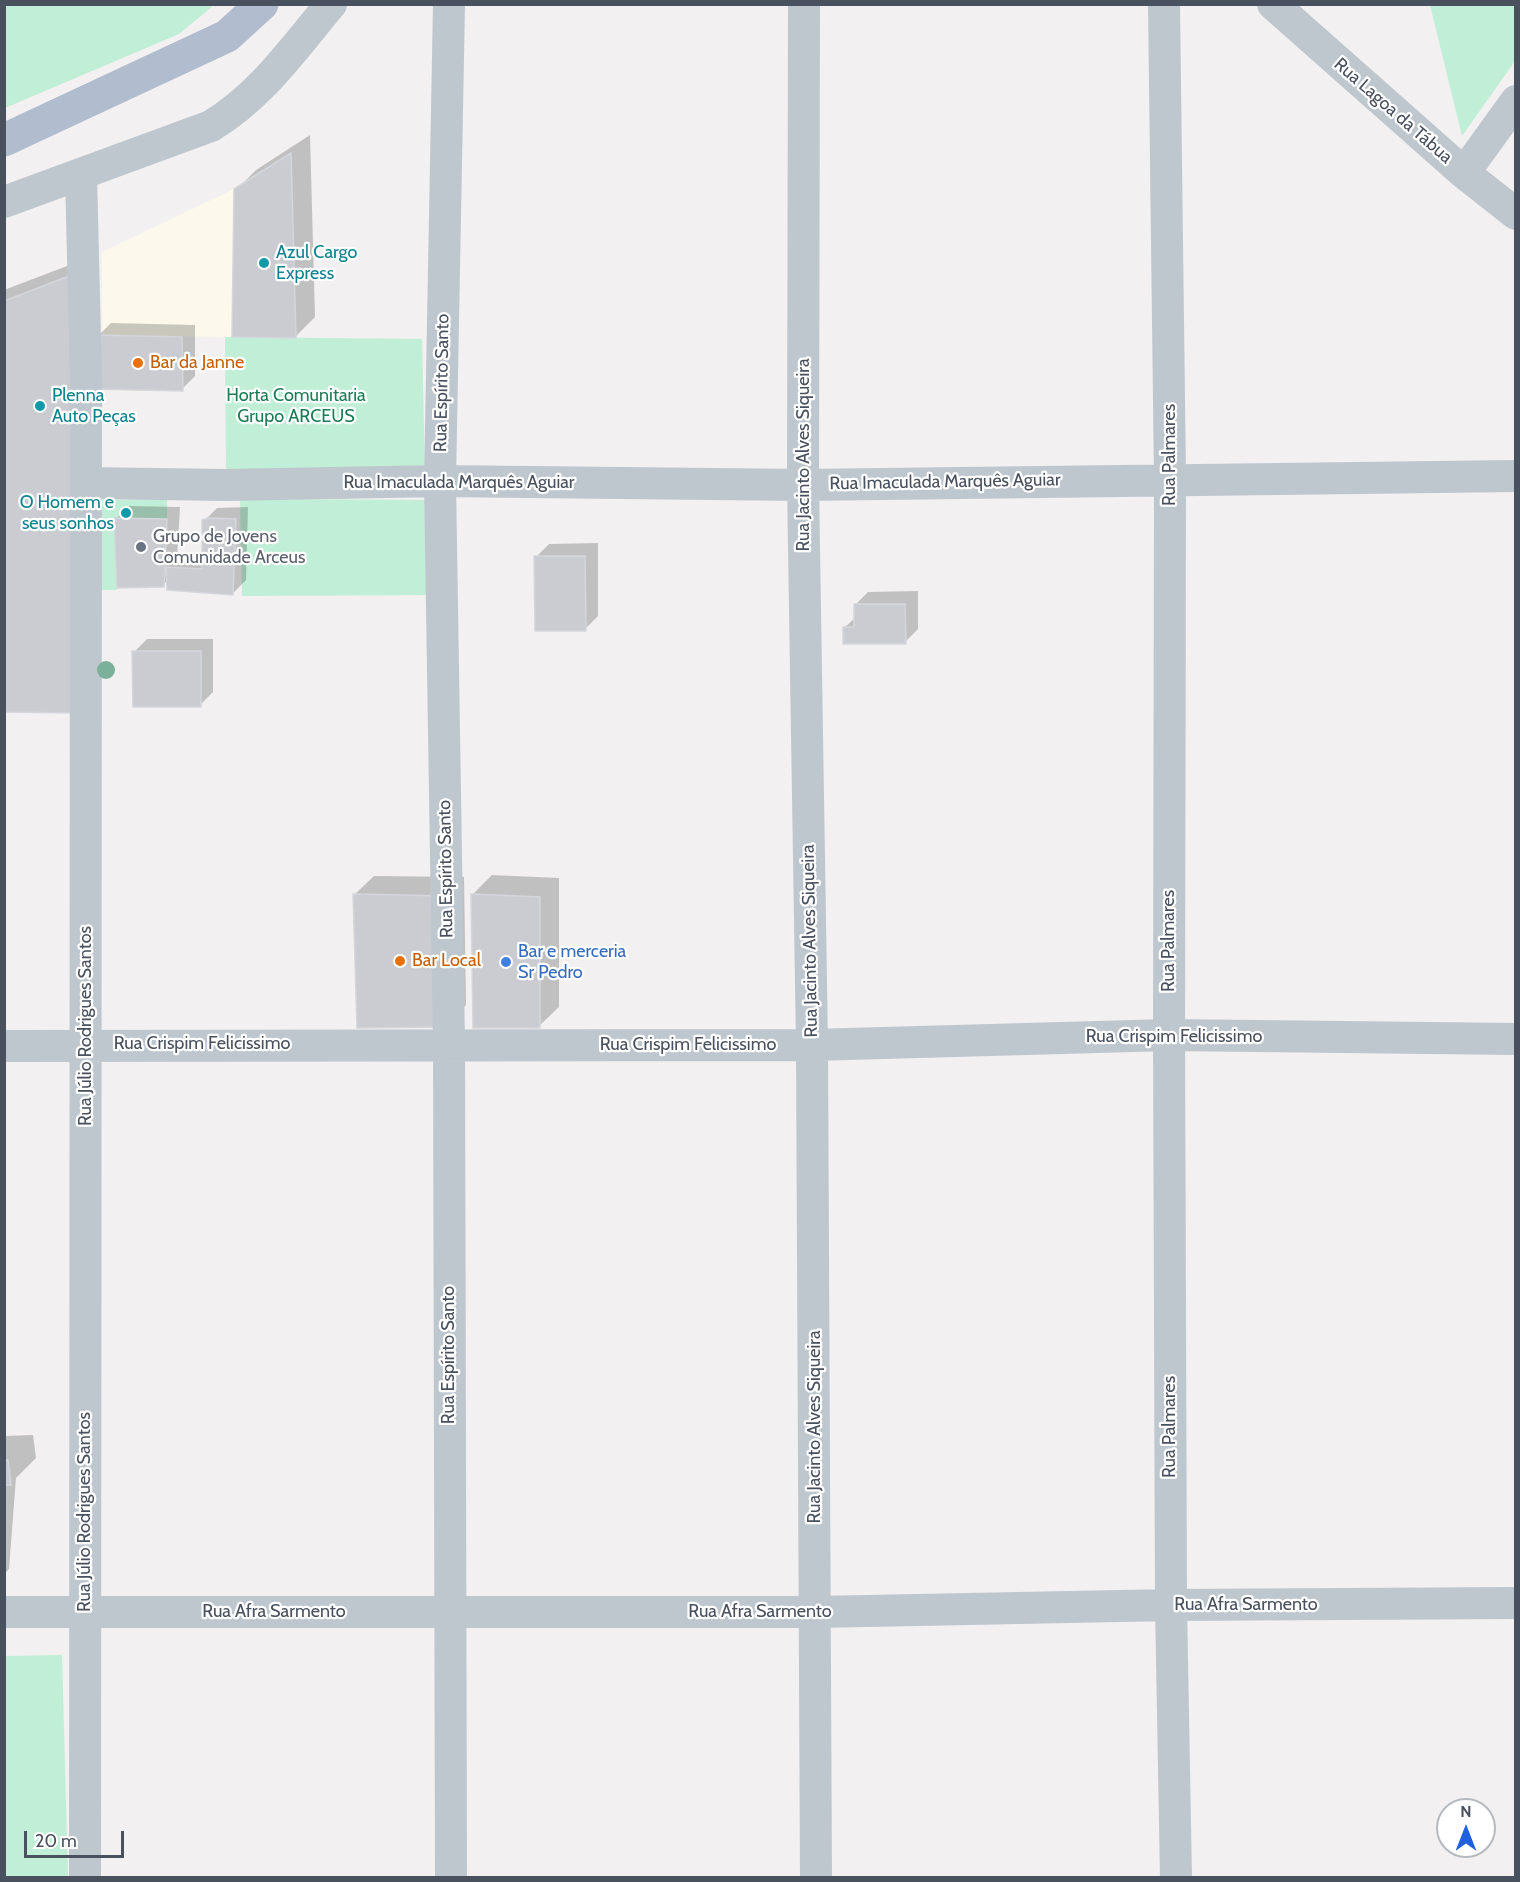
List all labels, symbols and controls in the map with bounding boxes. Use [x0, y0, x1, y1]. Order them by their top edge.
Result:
street label: Rua Lagoa da Tábua [1329, 54, 1457, 168]
place label: Azul Cargo Express [276, 242, 357, 284]
marker: Azul Cargo Express [257, 256, 271, 270]
street label: Rua Espírito Santo [430, 314, 454, 452]
place label: Bar da Janne [150, 352, 244, 374]
marker: Bar da Janne [131, 356, 145, 370]
street label: Rua Jacinto Alves Siqueira [793, 358, 815, 552]
place label: Plenna Auto Peças [52, 385, 136, 428]
park label: Horta Comunitaria Grupo ARCEUS [226, 385, 366, 428]
marker: Plenna Auto Peças [33, 399, 47, 413]
street label: Rua Palmares [1159, 404, 1181, 506]
street label: Rua Imaculada Marquês Aguiar [829, 469, 1061, 495]
street label: Rua Imaculada Marquês Aguiar [343, 472, 575, 494]
place label: O Homem e seus sonhos [20, 492, 114, 534]
marker: O Homem e seus sonhos [119, 506, 133, 520]
place label: Grupo de Jovens Comunidade Arceus [153, 526, 305, 568]
marker: Grupo de Jovens Comunidade Arceus [134, 540, 148, 554]
street label: Rua Espírito Santo [434, 800, 458, 938]
street label: Rua Jacinto Alves Siqueira [798, 844, 822, 1038]
street label: Rua Palmares [1158, 890, 1180, 992]
street label: Rua Júlio Rodrigues Santos [75, 926, 97, 1126]
place label: Bar e merceria Sr Pedro [518, 941, 626, 984]
place label: Bar Local [412, 950, 481, 972]
marker: Bar Local [393, 954, 407, 968]
marker: Bar e merceria Sr Pedro [499, 955, 513, 969]
street label: Rua Crispim Felicissimo [1086, 1026, 1262, 1048]
street label: Rua Crispim Felicissimo [114, 1033, 290, 1055]
street label: Rua Crispim Felicissimo [600, 1034, 776, 1056]
street label: Rua Espírito Santo [438, 1286, 460, 1424]
street label: Rua Jacinto Alves Siqueira [804, 1330, 826, 1524]
street label: Rua Palmares [1159, 1376, 1181, 1478]
street label: Rua Júlio Rodrigues Santos [74, 1412, 96, 1612]
street label: Rua Afra Sarmento [1174, 1594, 1318, 1616]
street label: Rua Afra Sarmento [202, 1601, 346, 1623]
street label: Rua Afra Sarmento [688, 1601, 832, 1623]
north arrow [1436, 1798, 1496, 1858]
text: N [1460, 1802, 1472, 1821]
scale bar [27, 1819, 128, 1857]
text: 20 m [35, 1830, 77, 1852]

